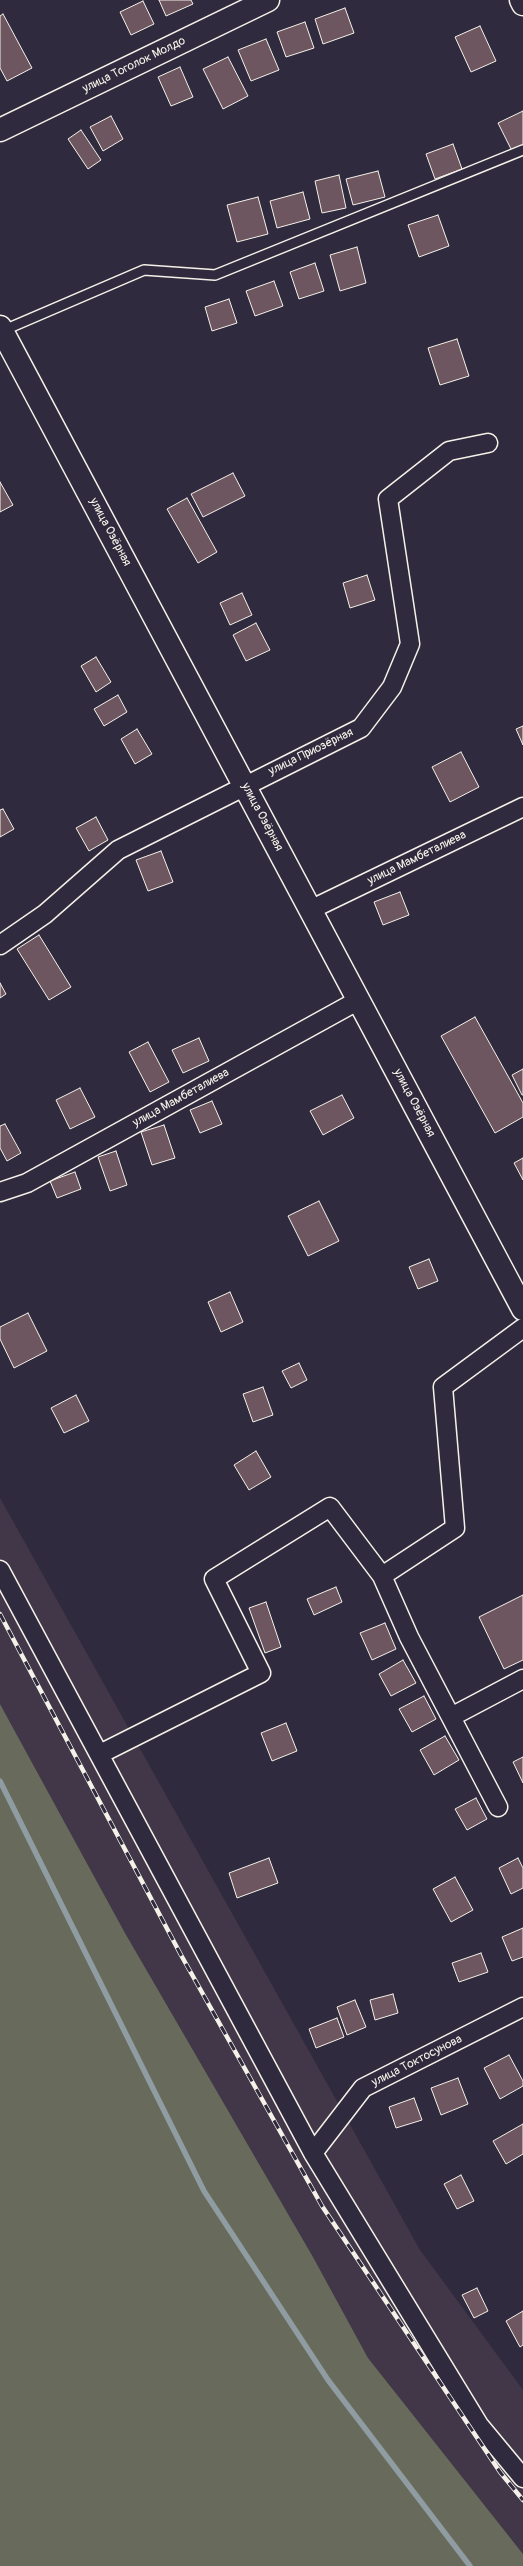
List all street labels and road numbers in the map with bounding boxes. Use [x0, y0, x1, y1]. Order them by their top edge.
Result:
street label: улица Тоголок Молдо [80, 34, 188, 96]
street label: улица Озёрная [86, 495, 134, 569]
street label: улица Приозёрная [266, 725, 356, 779]
street label: улица Озёрная [238, 780, 286, 854]
street label: улица Мамбеталиева [365, 828, 469, 888]
street label: улица Мамбеталиева [130, 1066, 232, 1130]
street label: улица Озёрная [390, 1066, 438, 1140]
street label: улица Токтосунова [369, 2032, 465, 2090]

